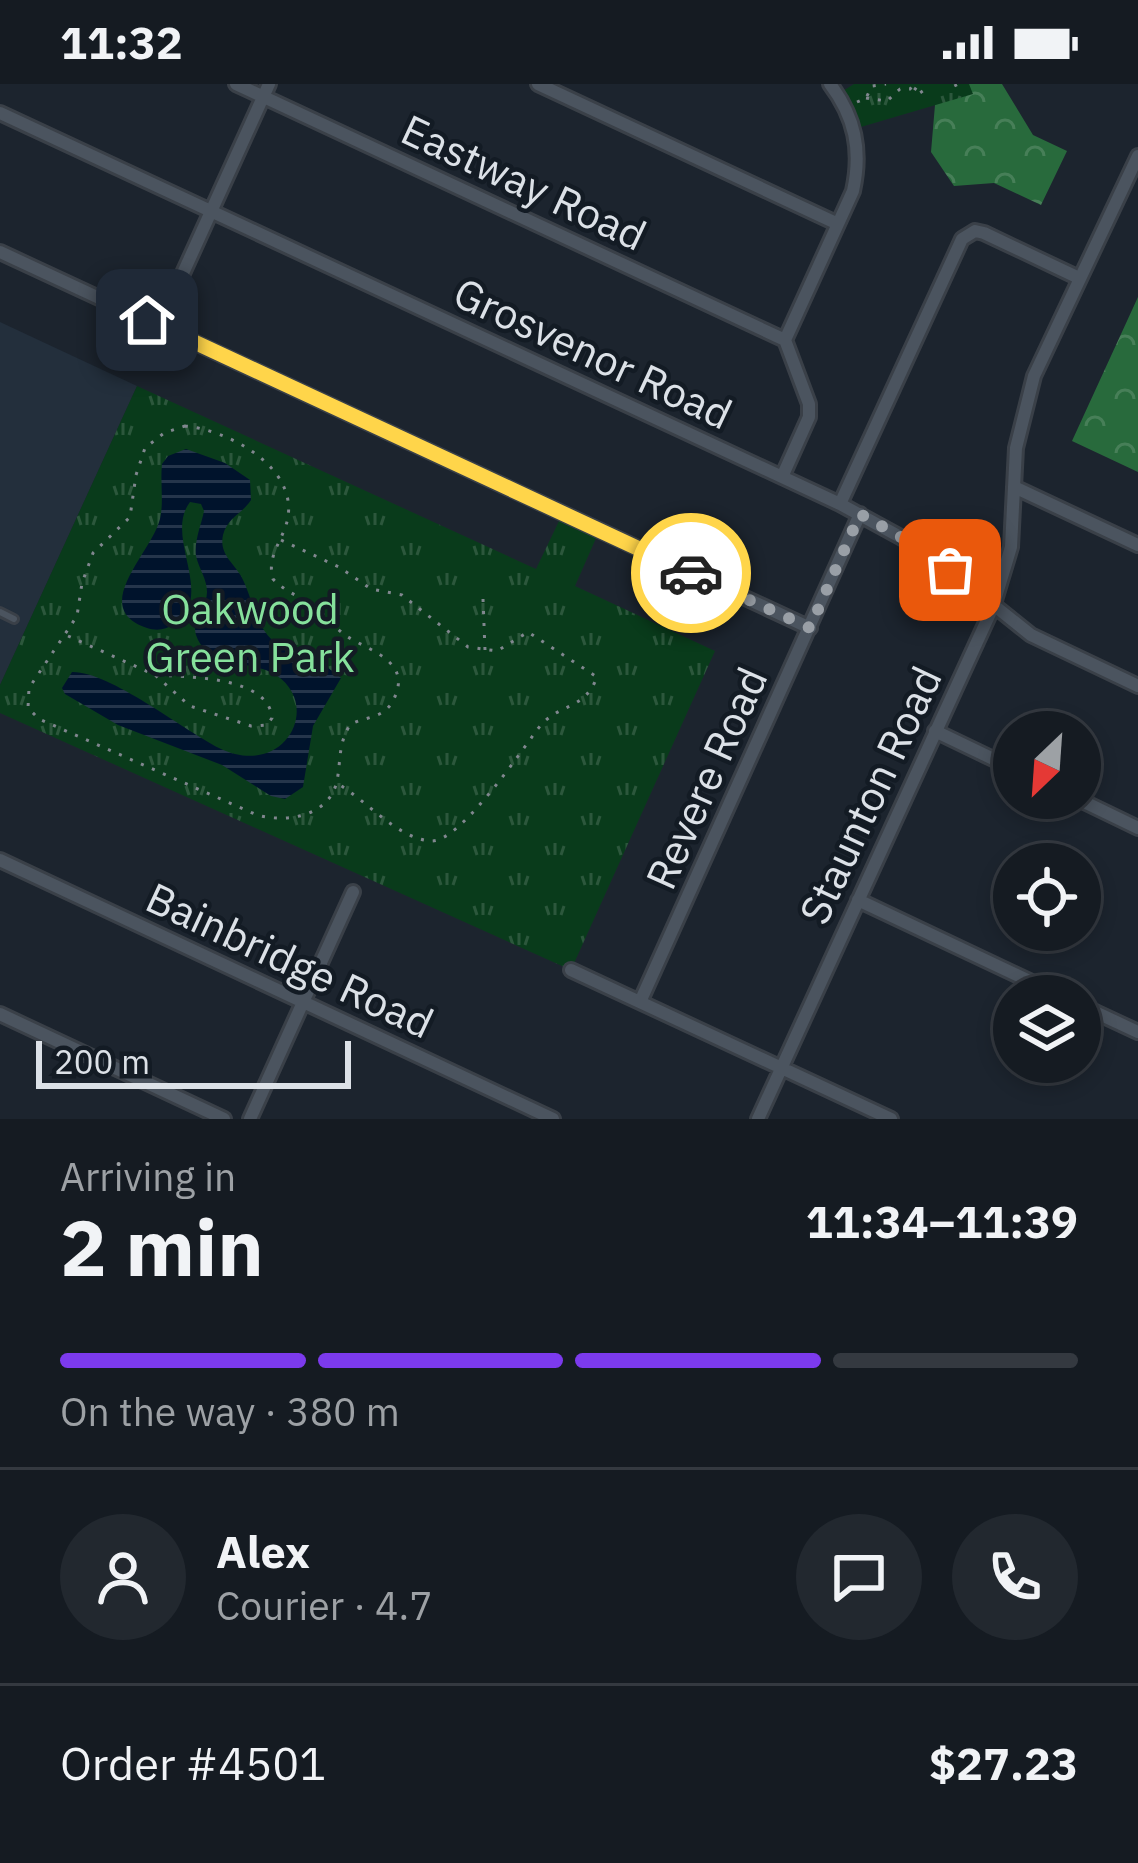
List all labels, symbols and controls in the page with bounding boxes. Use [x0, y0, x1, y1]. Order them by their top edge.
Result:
text: 11:32 [60, 13, 183, 71]
street label: Eastway Road [393, 101, 655, 263]
street label: Grosvenor Road [445, 265, 741, 441]
pin [96, 269, 198, 371]
icon: home [114, 287, 180, 353]
courier [631, 513, 751, 633]
pin [899, 519, 1001, 621]
icon: bag [917, 537, 983, 603]
icon: car [658, 540, 724, 606]
park label: Oakwood Green Park [145, 581, 355, 684]
street label: Staunton Road [786, 658, 954, 932]
street label: Revere Road [633, 659, 779, 897]
north arrow [993, 711, 1101, 819]
map controls [993, 711, 1101, 1083]
button: locate [993, 843, 1101, 951]
street label: Bainbridge Road [138, 870, 442, 1050]
button: layers [993, 975, 1101, 1083]
scale bar [36, 1035, 351, 1088]
text: 200 m [54, 1040, 150, 1083]
text: Arriving in [60, 1151, 236, 1202]
text: 11:34–11:39 [806, 1192, 1078, 1250]
text: 2 min [60, 1196, 264, 1297]
text: On the way · 380 m [60, 1386, 400, 1437]
button: person [60, 1514, 186, 1640]
button: chat [796, 1514, 922, 1640]
button: phone [952, 1514, 1078, 1640]
text: Alex [216, 1522, 310, 1580]
text: Courier · 4.7 [216, 1580, 433, 1631]
text: Order #4501 [60, 1734, 326, 1792]
text: $27.23 [929, 1734, 1078, 1792]

